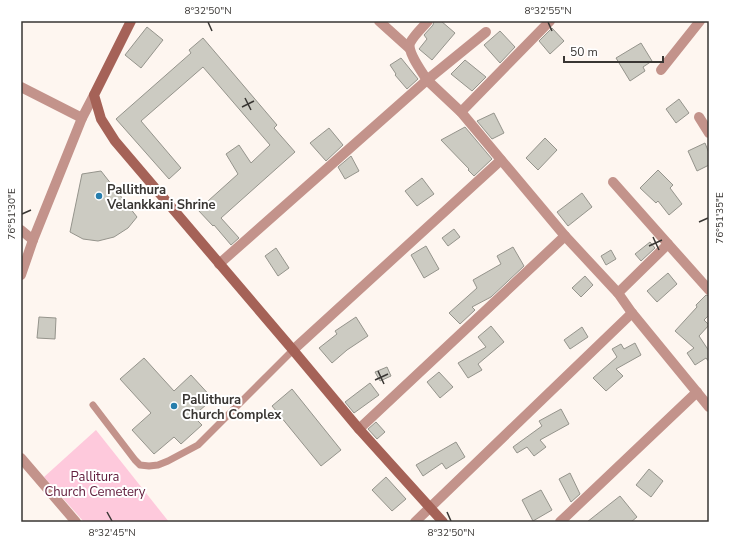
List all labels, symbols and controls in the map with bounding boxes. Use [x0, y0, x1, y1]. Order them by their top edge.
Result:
text: 8°32'50"N [184, 4, 232, 18]
text: 8°32'55"N [524, 4, 572, 18]
scale bar [564, 38, 663, 64]
text: 50 m [570, 44, 598, 60]
place label: Pallithura Velankkani Shrine [106, 181, 216, 214]
text: 76°51'30"E [5, 188, 19, 240]
marker: Pallithura Velankkani Shrine [94, 191, 104, 201]
text: 76°51'35"E [713, 192, 727, 244]
place label: Pallithura Church Complex [182, 391, 282, 424]
marker: Pallithura Church Complex [169, 401, 179, 411]
park label: Pallitura Church Cemetery [44, 468, 146, 501]
text: 8°32'45"N [88, 526, 136, 540]
text: 8°32'50"N [427, 526, 475, 540]

